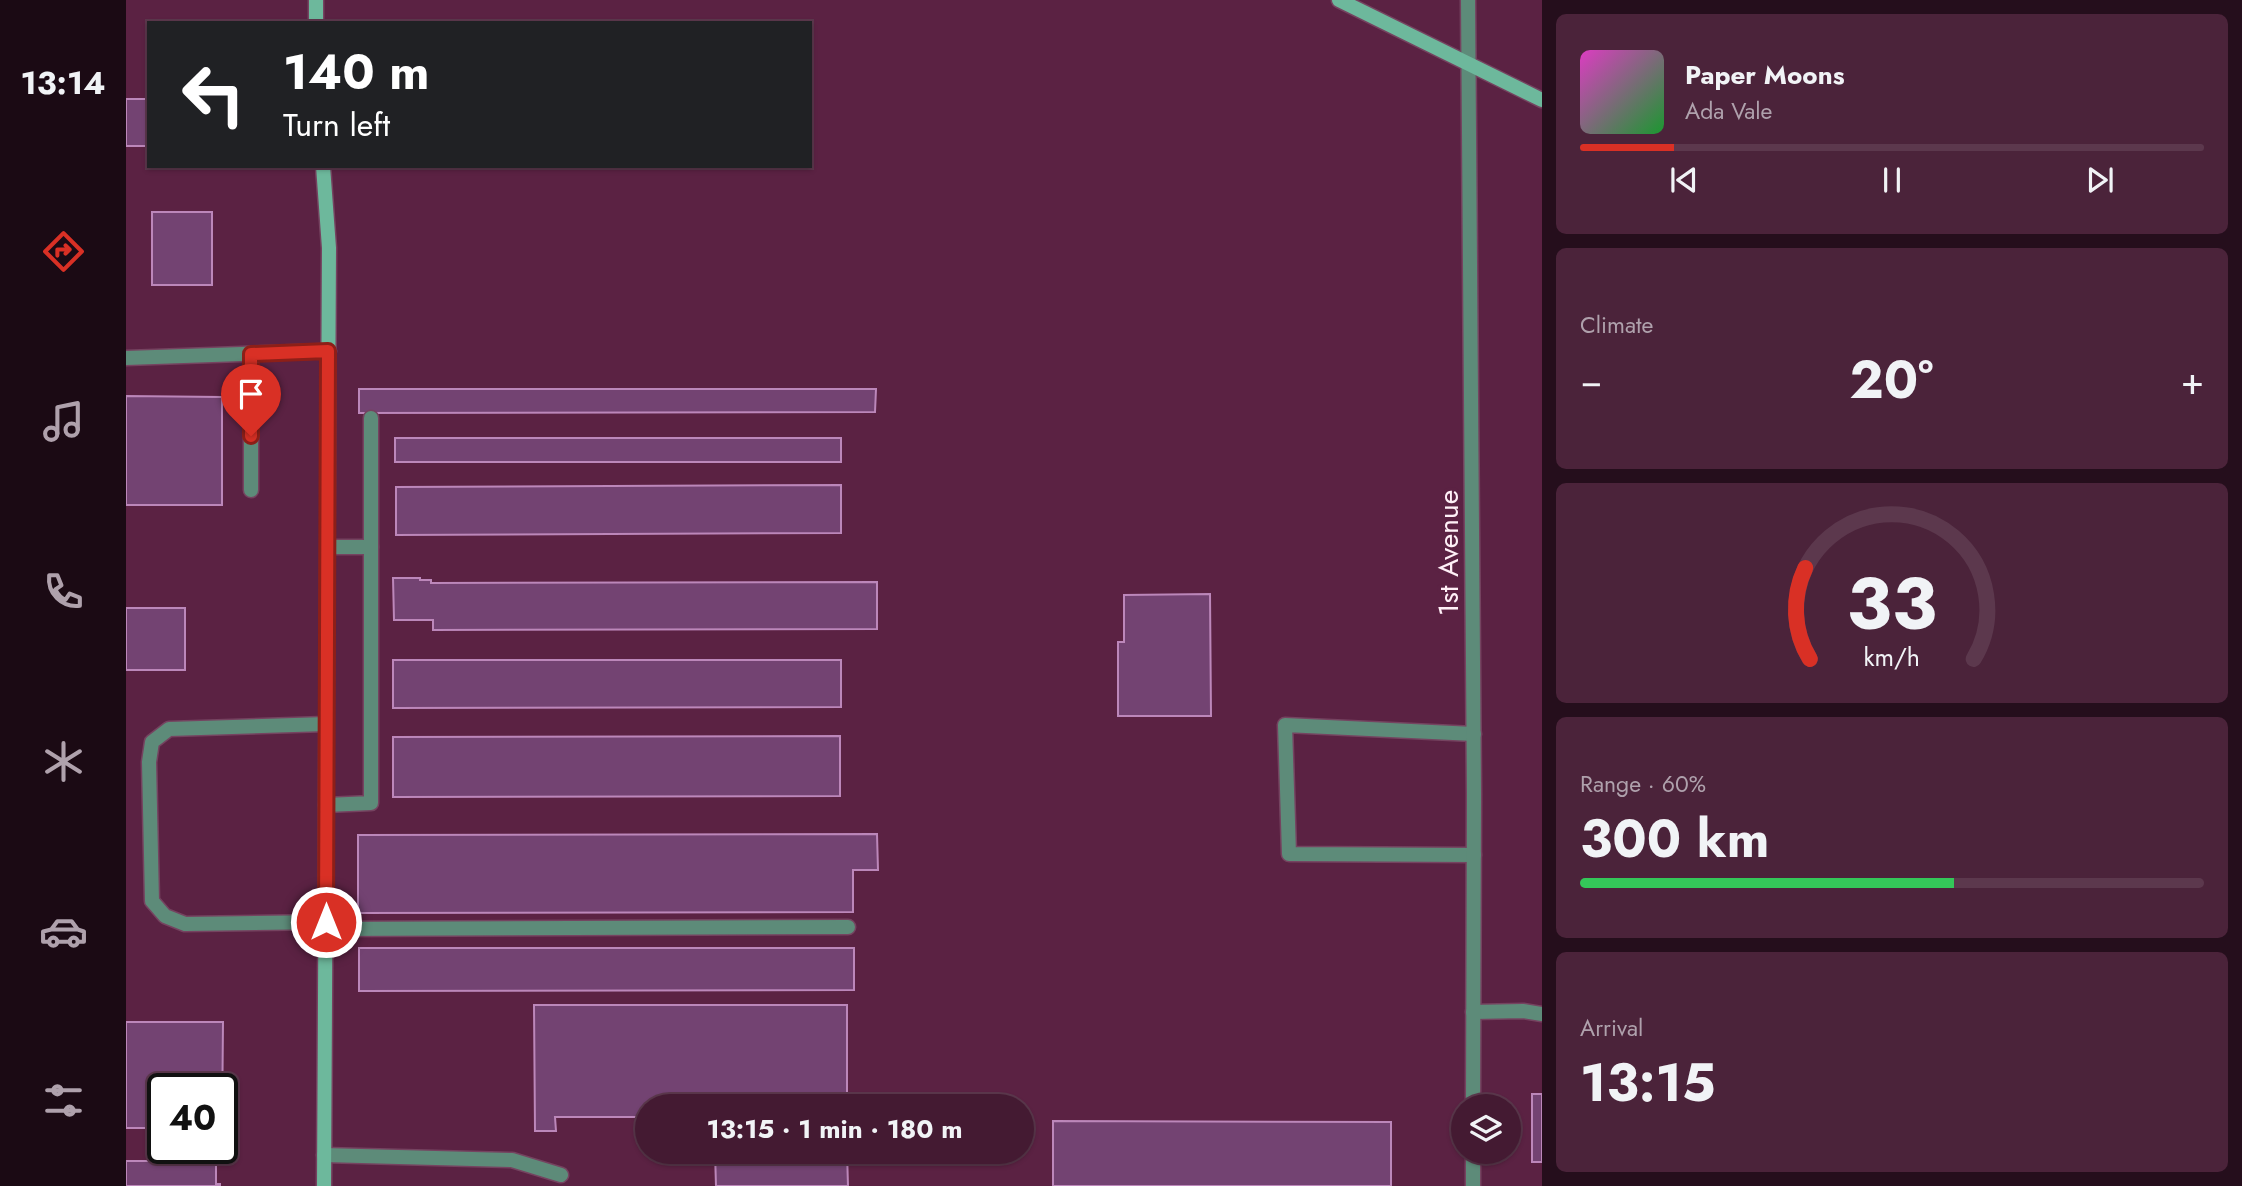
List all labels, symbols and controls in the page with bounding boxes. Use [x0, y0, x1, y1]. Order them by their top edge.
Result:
text: 140 m [283, 37, 429, 107]
icon: left [168, 49, 259, 140]
text: Paper Moons [1685, 56, 1845, 94]
text: 13:14 [20, 60, 106, 106]
text: Ada Vale [1685, 94, 1772, 128]
text: Turn left [283, 102, 390, 148]
icon: previous [1665, 161, 1703, 199]
icon: pause [1873, 161, 1911, 199]
icon: next [2081, 161, 2119, 199]
icon: directions [39, 227, 88, 276]
text: Climate [1580, 308, 1653, 342]
text: 20° [1850, 342, 1934, 418]
text: − [1580, 353, 1602, 408]
text: + [2181, 353, 2204, 408]
pin [221, 364, 281, 436]
icon: arrive [232, 375, 270, 413]
icon: music [39, 397, 88, 446]
street label: 1st Avenue [1428, 490, 1469, 616]
text: 33 [1847, 551, 1937, 656]
icon: phone [39, 567, 88, 616]
text: km/h [1864, 639, 1920, 675]
icon: climate [39, 737, 88, 786]
text: Range · 60% [1580, 767, 1706, 801]
text: 300 km [1580, 801, 1769, 877]
position arrow [289, 885, 363, 959]
icon: car [39, 907, 88, 956]
text: Arrival [1580, 1011, 1643, 1045]
text: 13:15 [1580, 1045, 1716, 1121]
speed limit sign: 40 [147, 1073, 238, 1164]
icon: filters [39, 1076, 88, 1125]
map controls [1451, 1094, 1521, 1164]
button: layers [1451, 1094, 1521, 1164]
text: 13:15 · 1 min · 180 m [706, 1110, 963, 1148]

